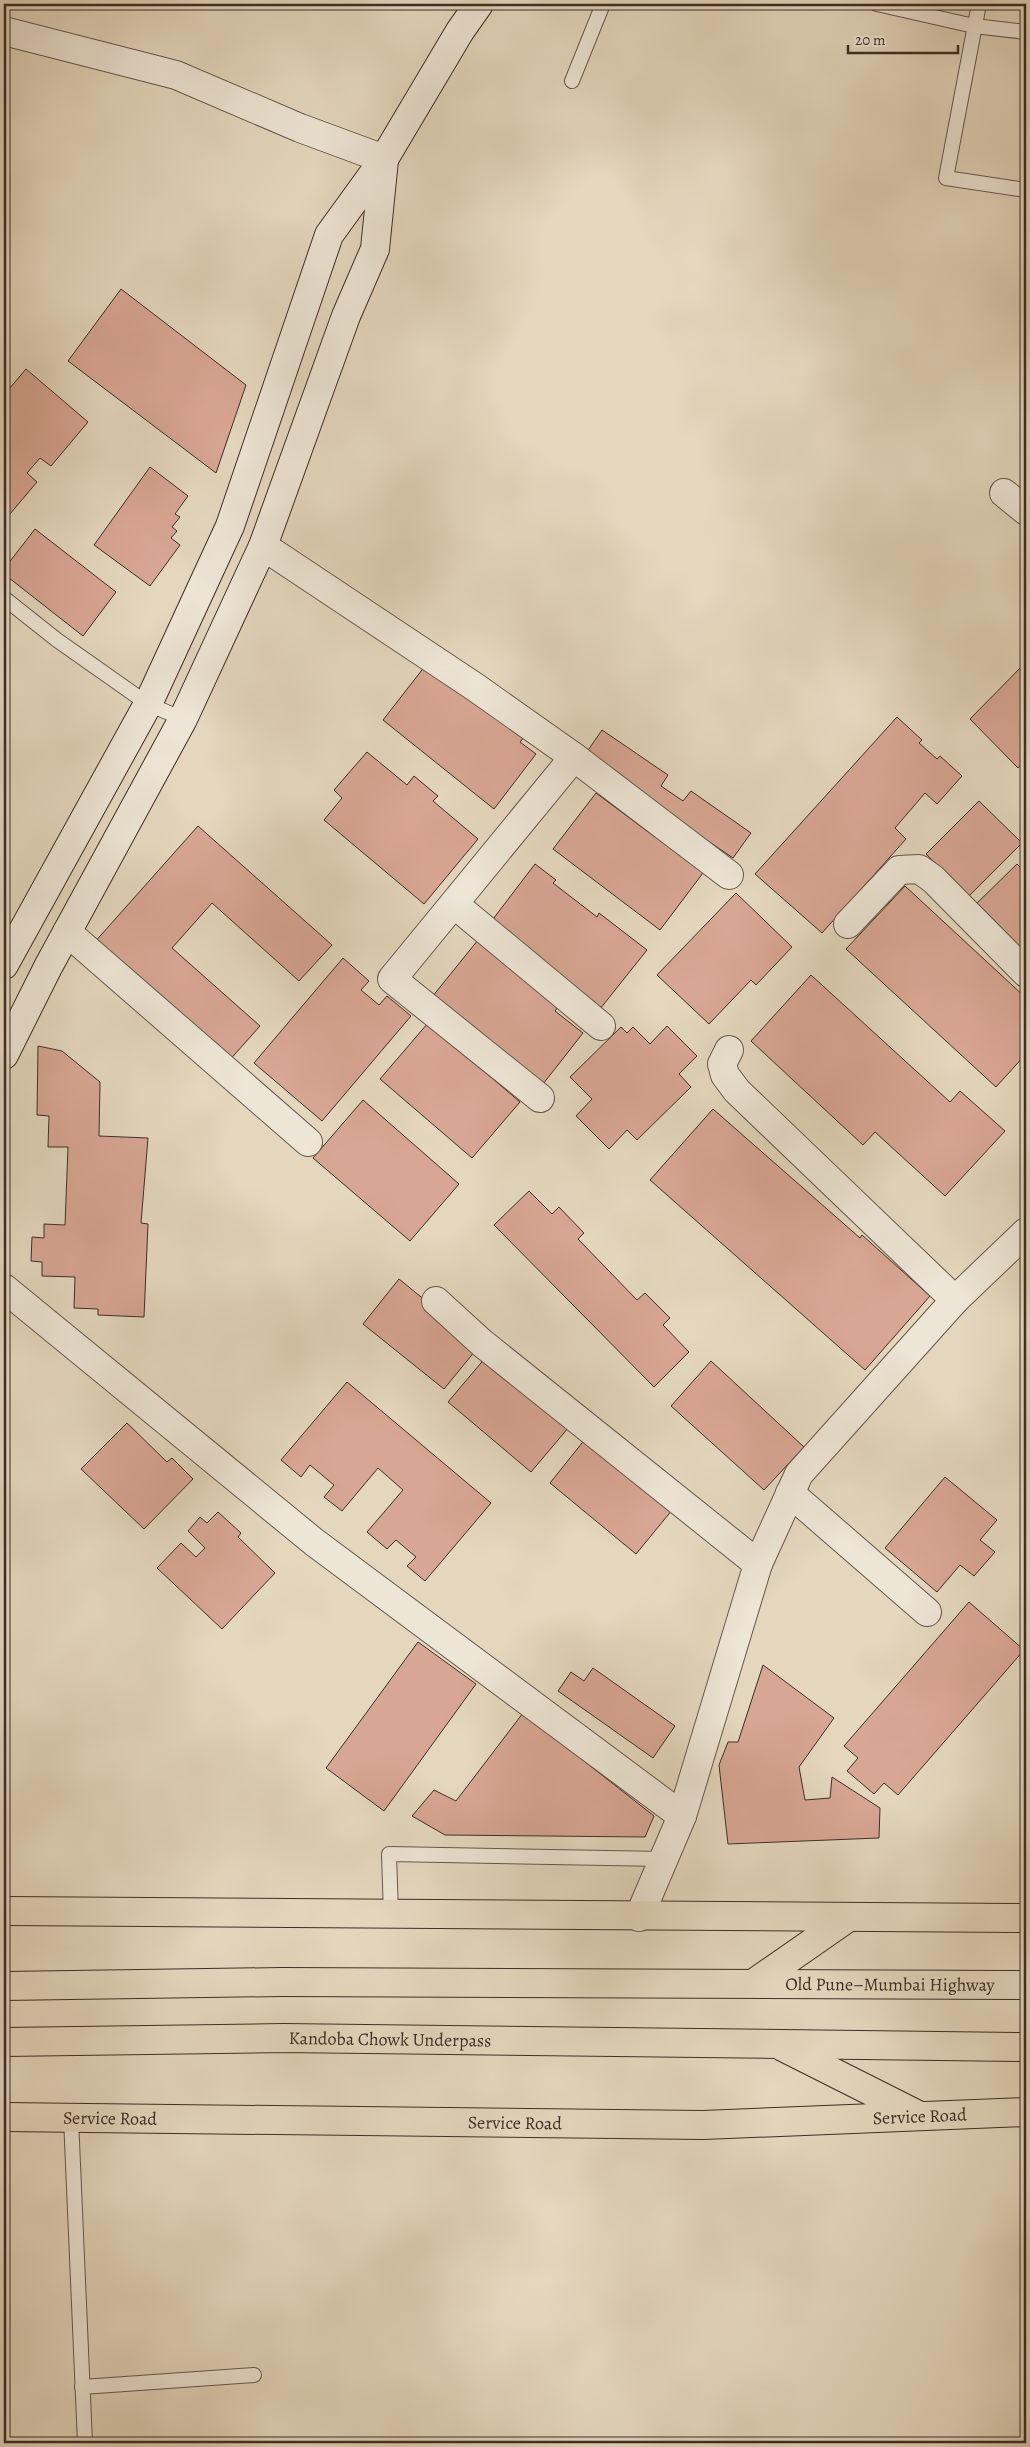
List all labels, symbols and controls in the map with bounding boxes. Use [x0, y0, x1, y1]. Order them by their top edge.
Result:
scale bar [848, 22, 958, 54]
text: 20 m [855, 30, 886, 50]
street label: Old Pune–Mumbai Highway [785, 1972, 996, 1997]
street label: Kandoba Chowk Underpass [288, 2026, 492, 2053]
street label: Service Road [872, 2102, 968, 2130]
street label: Service Road [63, 2106, 157, 2131]
street label: Service Road [468, 2110, 562, 2135]

